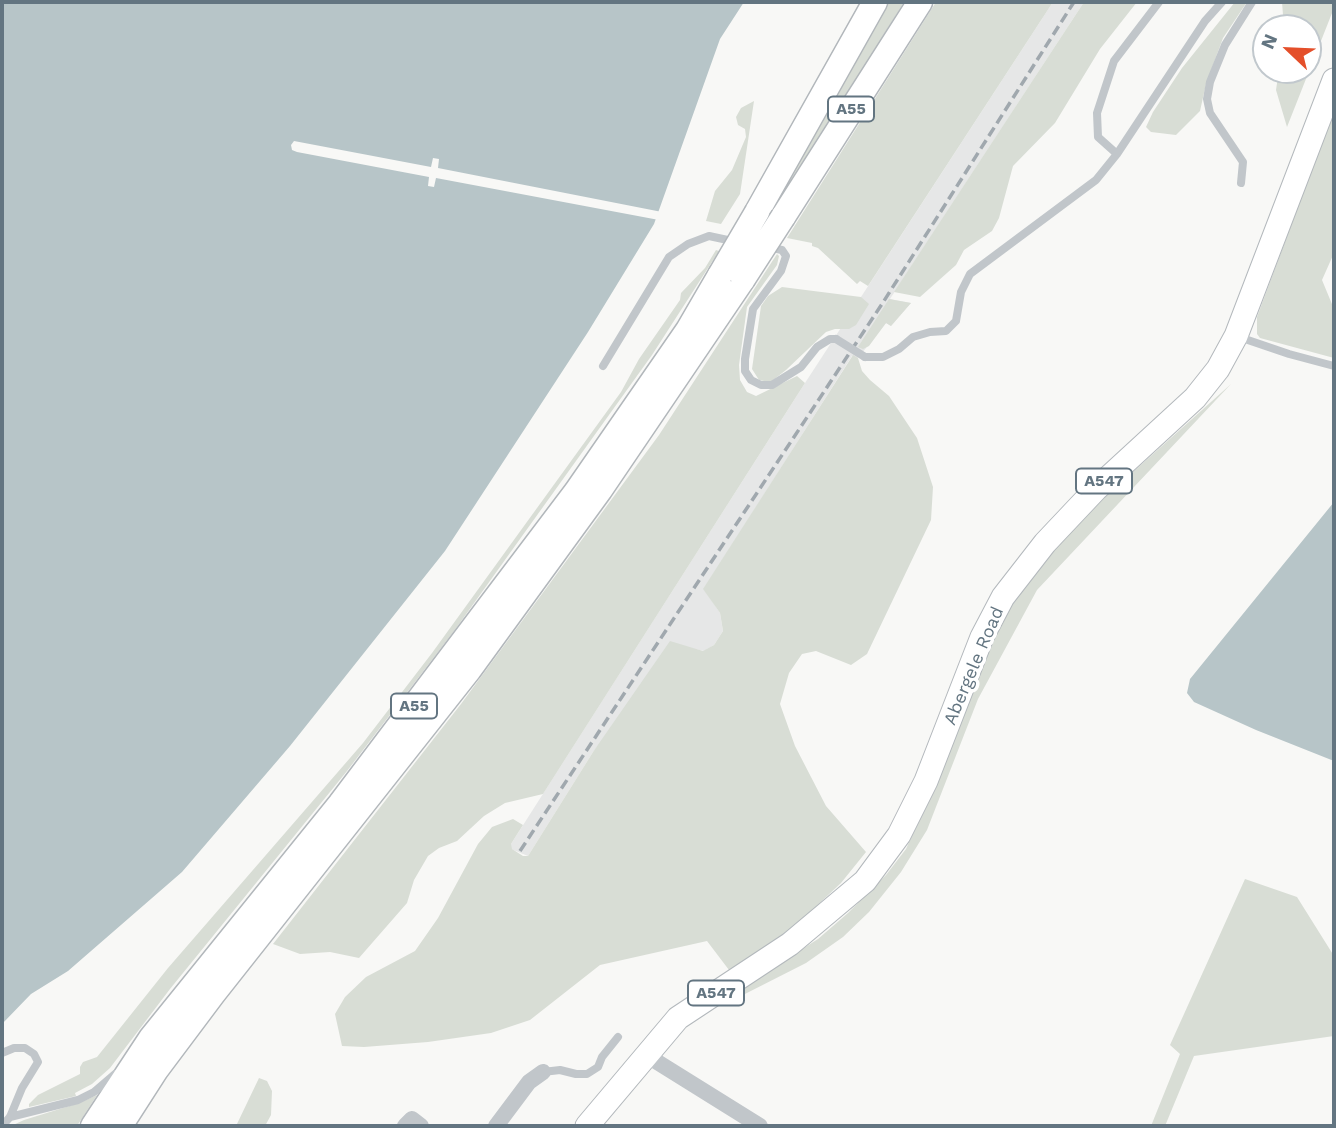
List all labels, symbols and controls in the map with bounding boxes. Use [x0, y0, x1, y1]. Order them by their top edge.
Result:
north arrow [1252, 14, 1322, 84]
text: N [1256, 30, 1282, 52]
road number: A55 [828, 96, 874, 122]
road number: A547 [1076, 468, 1132, 494]
street label: Abergele Road [939, 604, 1009, 728]
road number: A55 [391, 694, 437, 719]
road number: A547 [688, 981, 744, 1006]

